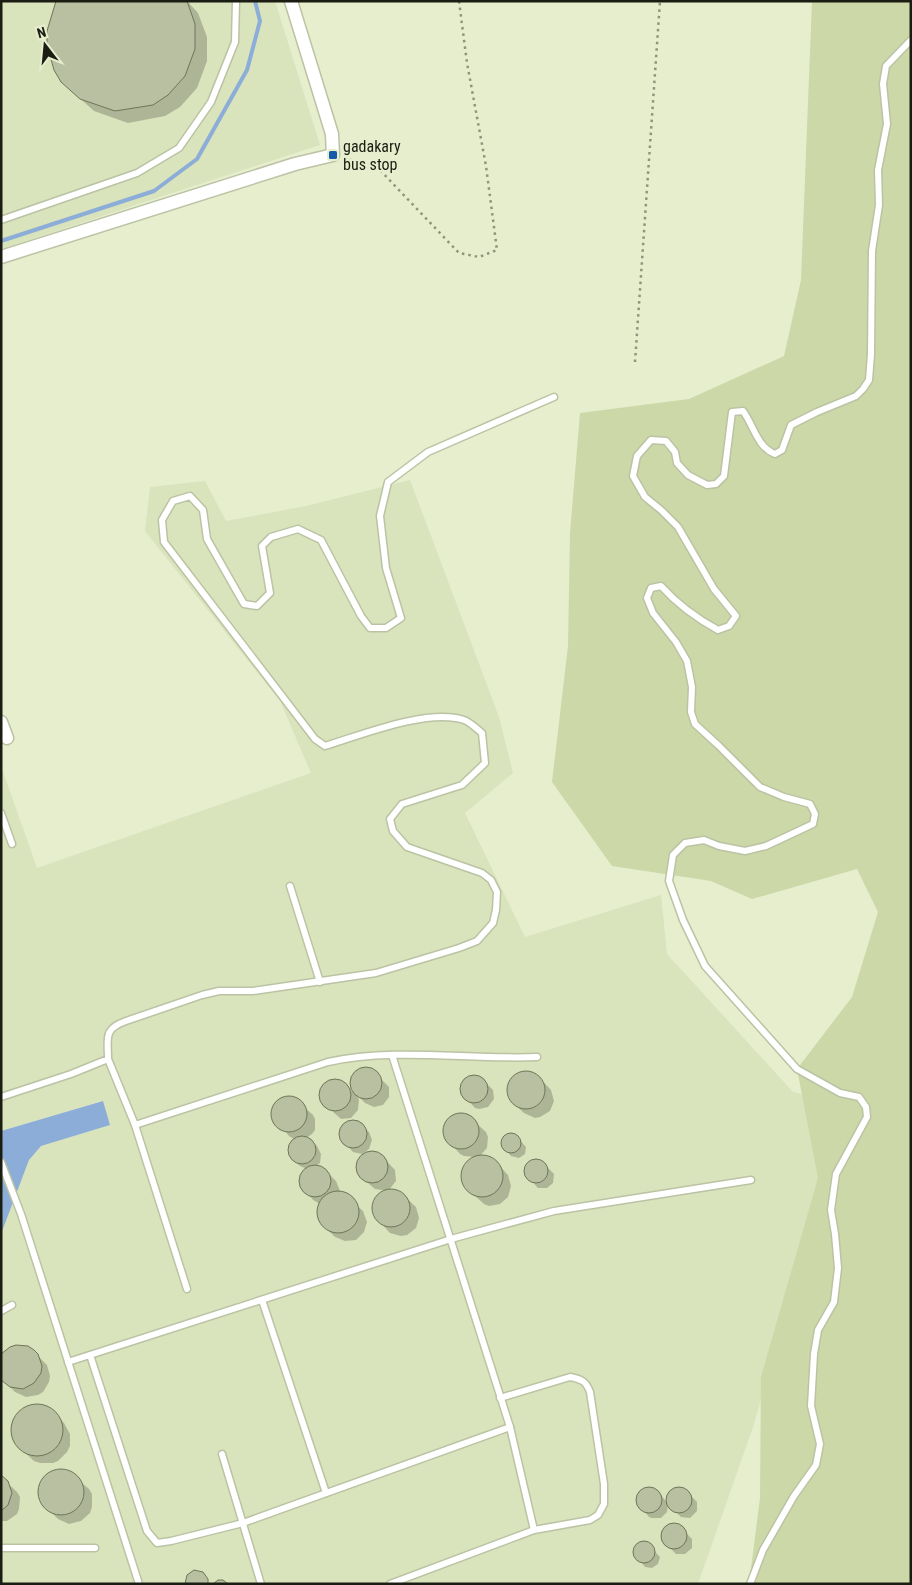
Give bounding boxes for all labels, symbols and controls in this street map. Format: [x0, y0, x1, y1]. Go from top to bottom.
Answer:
north arrow [20, 20, 70, 70]
text: N [35, 24, 48, 41]
place label: gadakary bus stop [343, 137, 401, 174]
marker: gadakary bus stop [327, 149, 339, 161]

